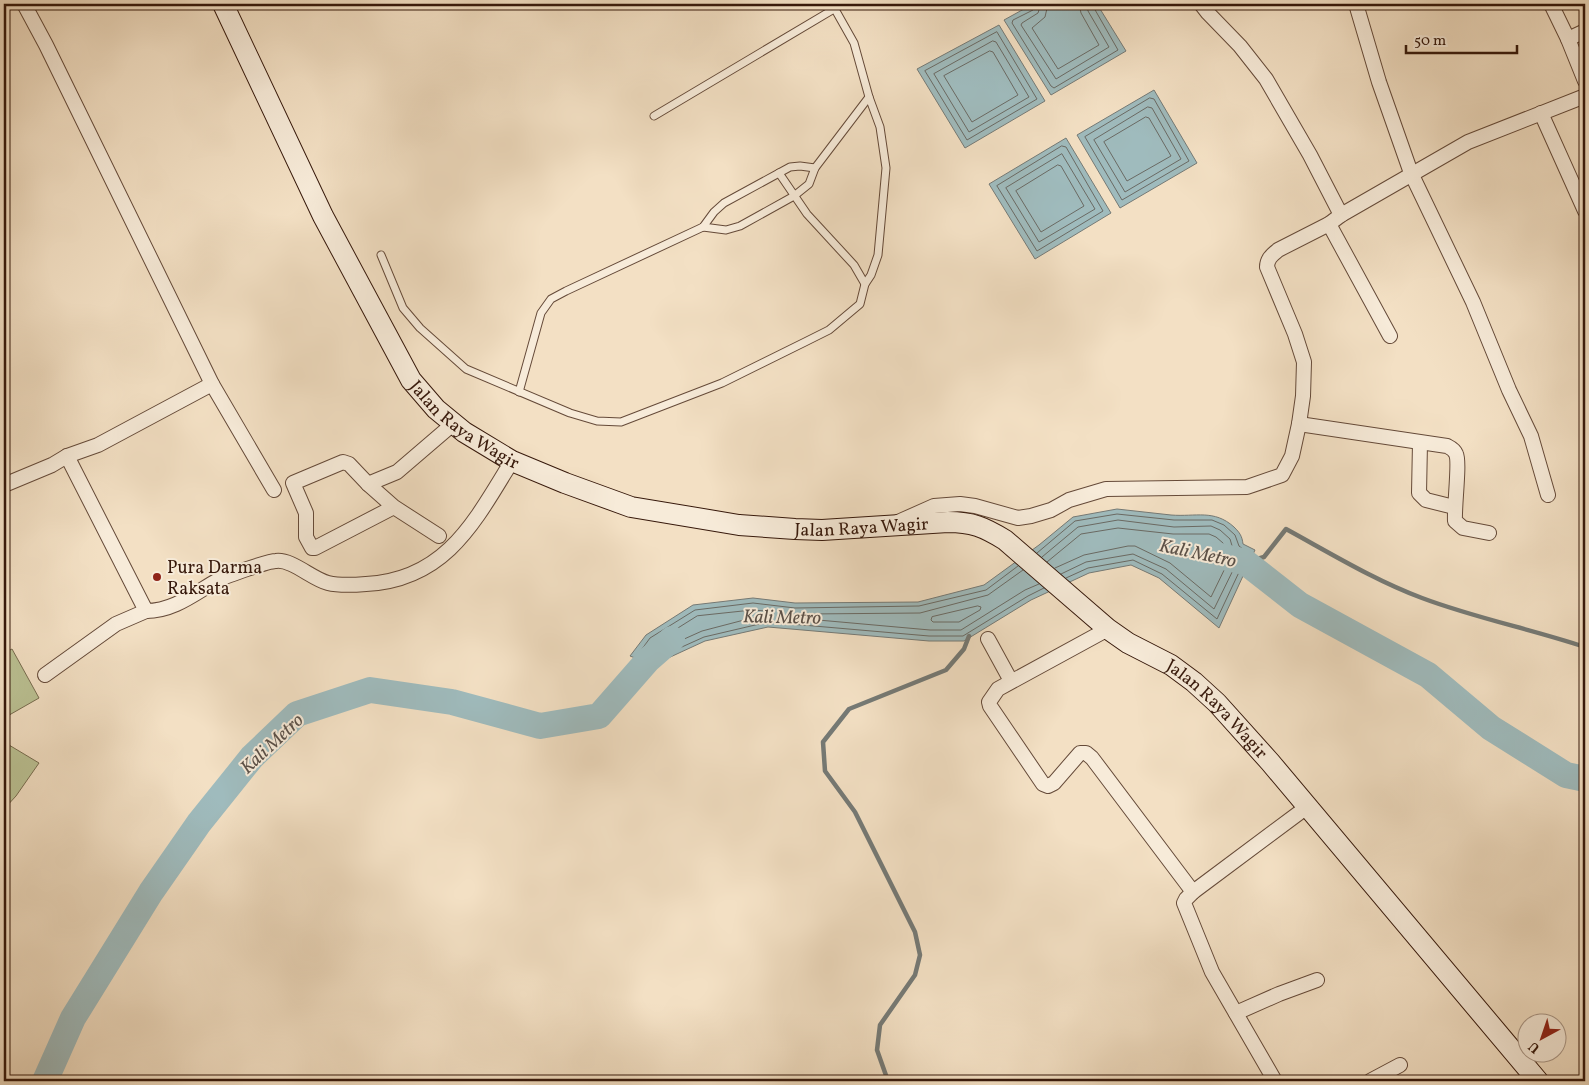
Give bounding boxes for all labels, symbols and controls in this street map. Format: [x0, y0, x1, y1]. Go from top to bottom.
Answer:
scale bar [1406, 22, 1518, 54]
text: 50 m [1414, 31, 1446, 52]
street label: Jalan Raya Wagir [403, 375, 523, 477]
street label: Jalan Raya Wagir [794, 512, 930, 544]
water label: Kali Metro [1157, 533, 1239, 575]
place label: Pura Darma Raksata [167, 556, 262, 602]
marker: Pura Darma Raksata [151, 571, 163, 583]
water label: Kali Metro [743, 604, 822, 632]
street label: Jalan Raya Wagir [1162, 654, 1273, 766]
water label: Kali Metro [235, 708, 310, 781]
north arrow [1516, 1012, 1566, 1062]
text: U [1525, 1036, 1544, 1057]

